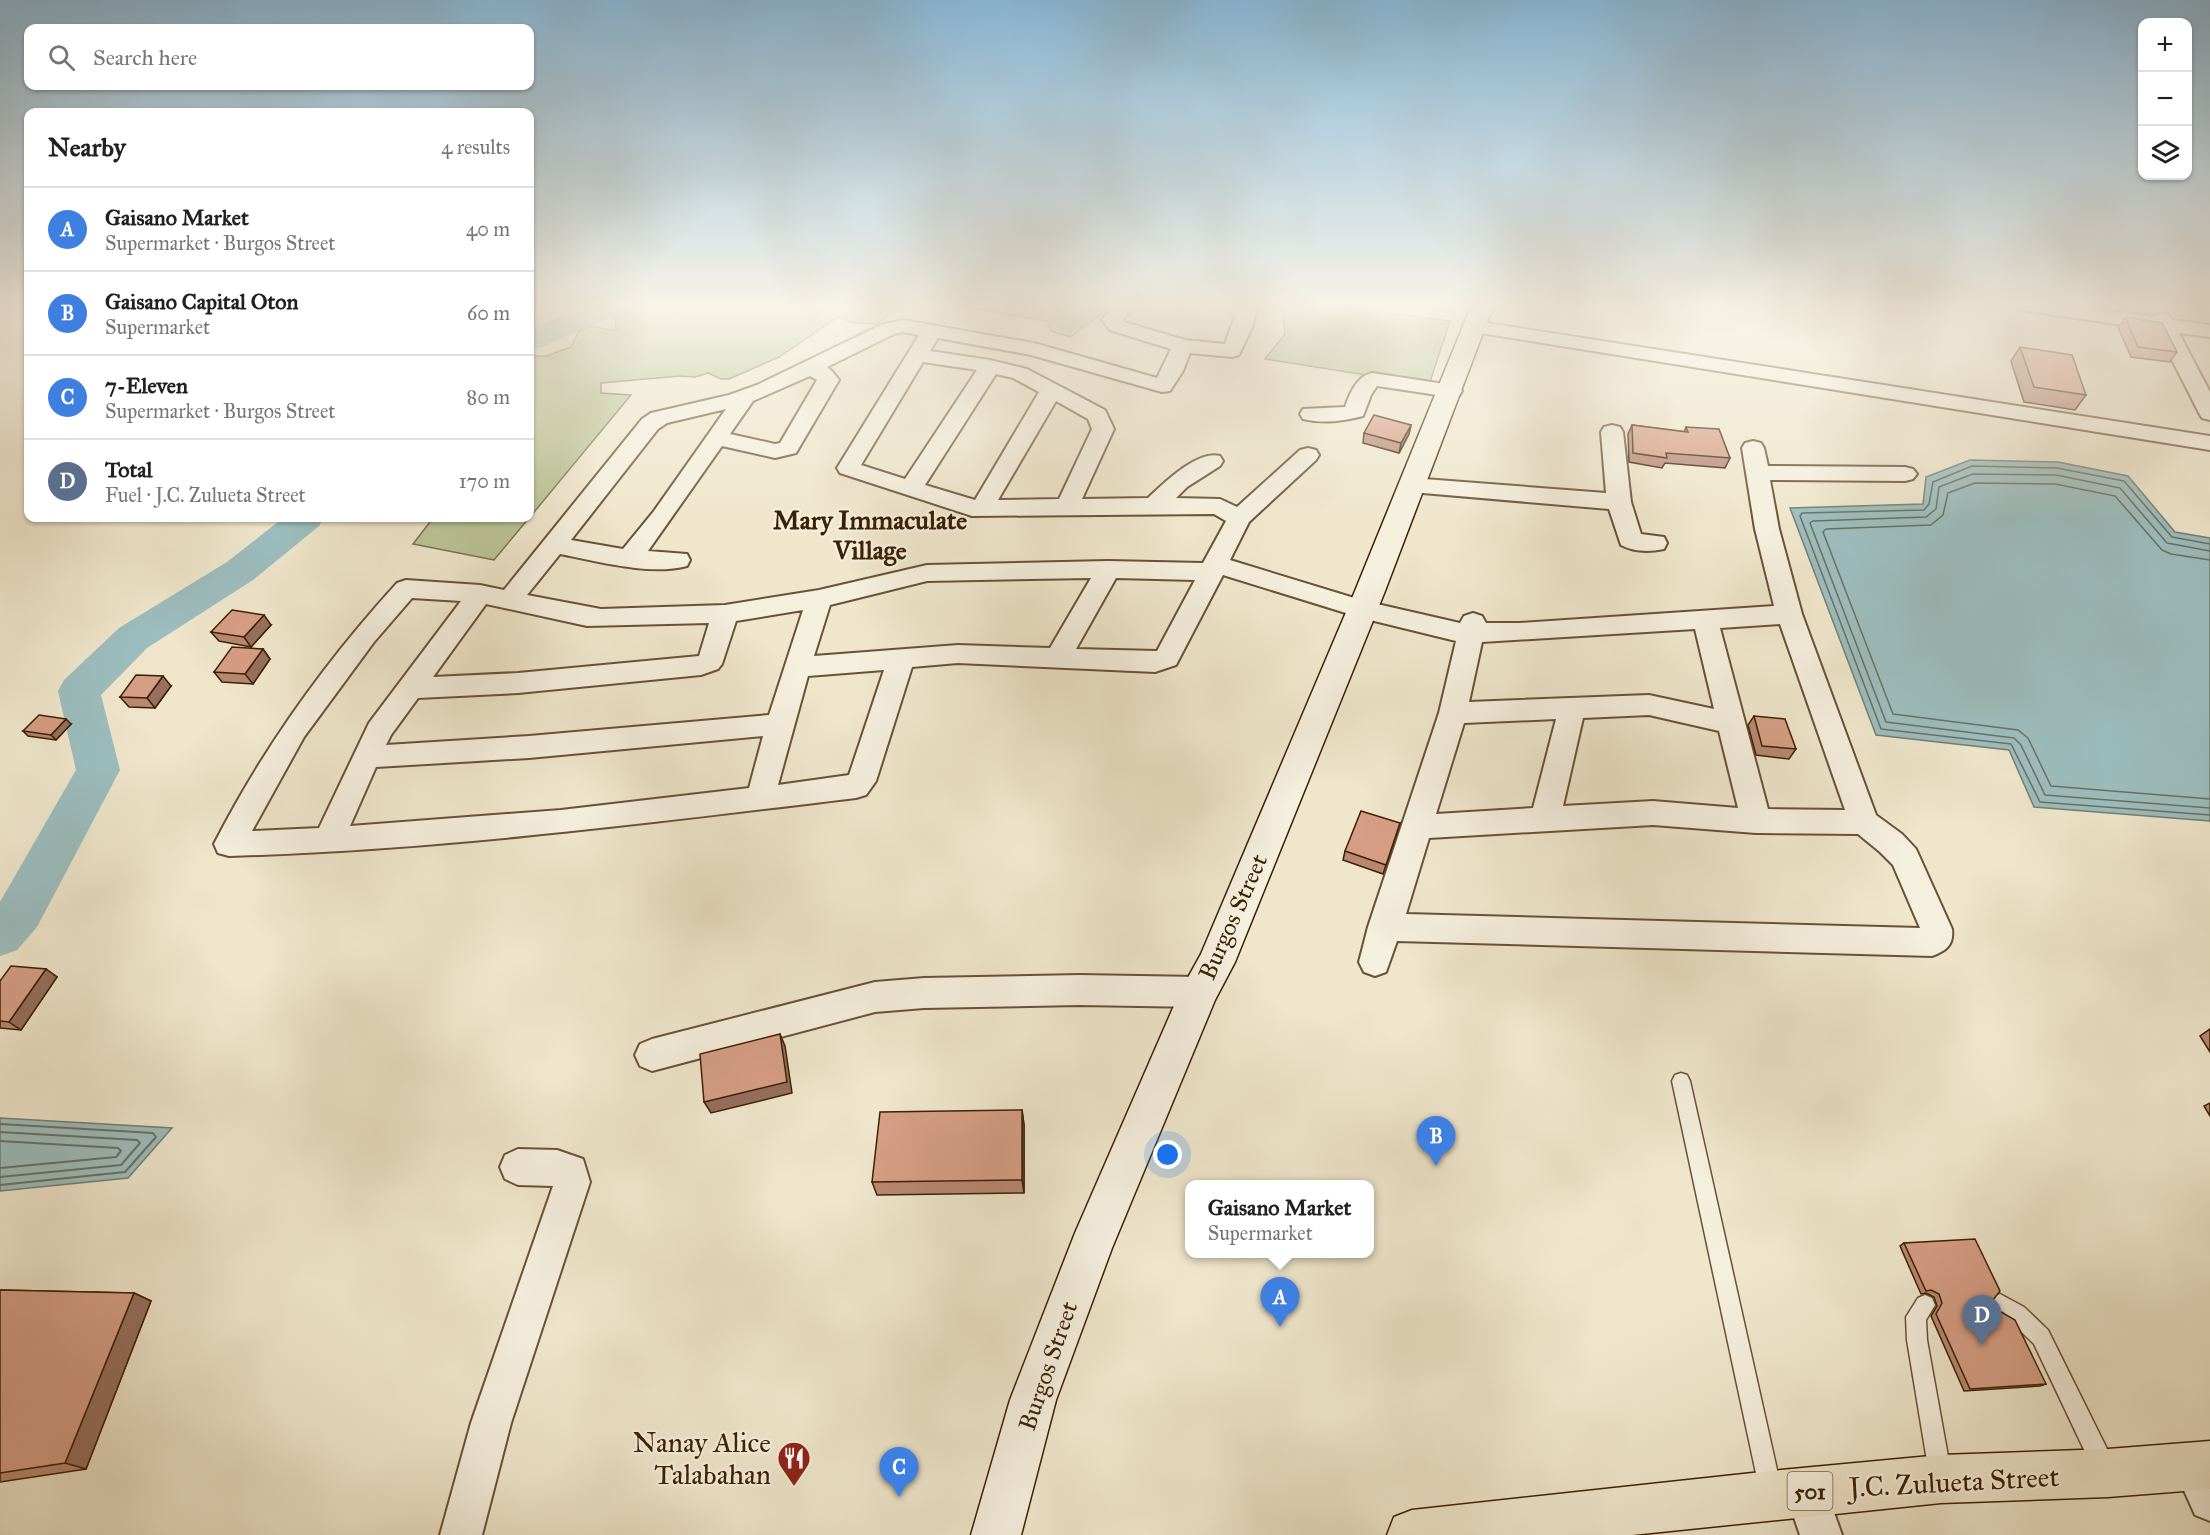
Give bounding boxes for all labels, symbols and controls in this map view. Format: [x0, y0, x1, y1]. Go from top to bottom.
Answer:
map controls [2138, 18, 2192, 180]
button: + [2138, 18, 2192, 72]
search box [24, 24, 534, 90]
icon: search [45, 41, 78, 74]
text: Search here [93, 44, 197, 71]
button: − [2138, 72, 2192, 126]
button: layers [2138, 126, 2192, 180]
text: Nearby [48, 131, 126, 163]
text: 4 results [441, 135, 510, 159]
text: Gaisano Market [105, 204, 249, 231]
text: A [61, 217, 74, 241]
text: 40 m [466, 217, 510, 241]
text: Supermarket · Burgos Street [105, 231, 335, 255]
text: Gaisano Capital Oton [105, 288, 298, 315]
text: B [61, 301, 74, 325]
text: 60 m [467, 301, 510, 325]
text: Supermarket [105, 315, 210, 339]
text: 7-Eleven [105, 372, 188, 399]
text: C [61, 385, 74, 409]
text: 80 m [467, 385, 510, 409]
text: Supermarket · Burgos Street [105, 399, 335, 423]
text: Total [105, 456, 153, 483]
text: D [60, 469, 75, 493]
text: 170 m [459, 469, 510, 493]
text: Fuel · J.C. Zulueta Street [105, 483, 306, 507]
district label: Mary Immaculate Village [773, 504, 967, 567]
street label: Burgos Street [1192, 849, 1274, 985]
pin: B [1416, 1116, 1456, 1166]
your location [1153, 1140, 1182, 1169]
popup [1185, 1180, 1374, 1258]
text: Gaisano Market [1208, 1194, 1351, 1221]
text: Supermarket [1208, 1221, 1313, 1245]
pin: A [1260, 1278, 1300, 1327]
pin: D [1962, 1296, 2002, 1345]
street label: Burgos Street [1012, 1297, 1084, 1435]
place label: Nanay Alice Talabahan [633, 1425, 771, 1492]
restaurant icon: Nanay Alice Talabahan [776, 1440, 812, 1487]
pin: C [880, 1448, 918, 1497]
street label: J.C. Zulueta Street [1845, 1459, 2060, 1505]
road number: 501 [1788, 1472, 1832, 1510]

